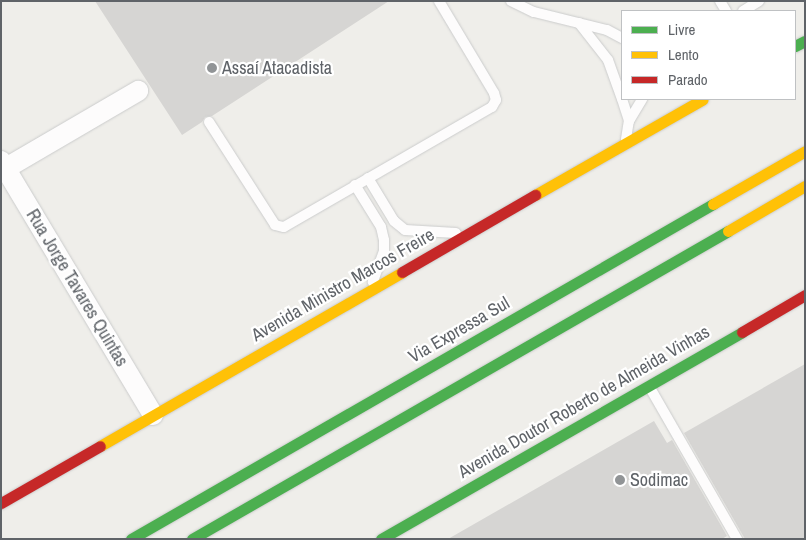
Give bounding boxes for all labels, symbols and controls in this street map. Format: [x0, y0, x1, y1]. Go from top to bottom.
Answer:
legend [621, 10, 796, 100]
text: Livre [668, 19, 695, 40]
text: Lento [668, 44, 699, 65]
place label: Assaí Atacadista [222, 57, 333, 79]
marker: Assaí Atacadista [206, 62, 218, 74]
text: Parado [668, 69, 708, 90]
street label: Rua Jorge Tavares Quintas [21, 205, 133, 371]
street label: Avenida Ministro Marcos Freire [248, 224, 438, 346]
street label: Via Expressa Sul [405, 292, 513, 368]
street label: Avenida Doutor Roberto de Almeida Vinhas [454, 321, 714, 483]
place label: Sodimac [630, 469, 688, 491]
marker: Sodimac [614, 474, 626, 486]

